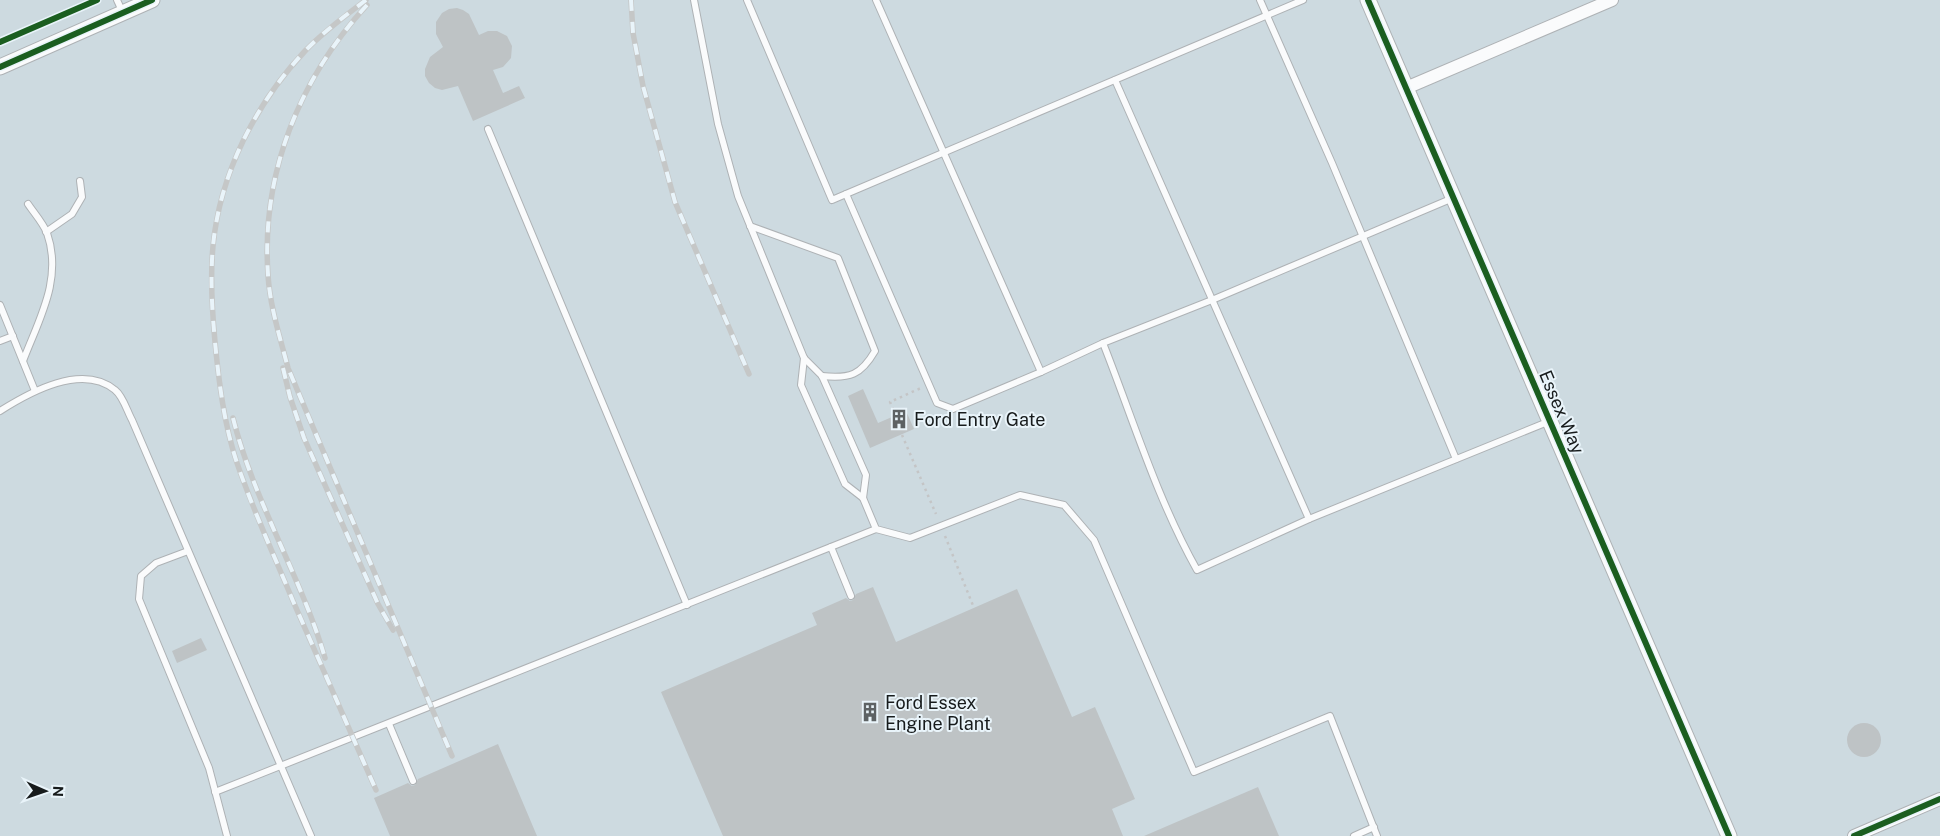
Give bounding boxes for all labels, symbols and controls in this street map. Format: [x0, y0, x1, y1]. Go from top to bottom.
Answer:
street label: Essex Way [1535, 367, 1589, 457]
building icon: Ford Entry Gate [888, 408, 910, 430]
place label: Ford Entry Gate [914, 409, 1045, 430]
place label: Ford Essex Engine Plant [885, 692, 991, 734]
building icon: Ford Essex Engine Plant [859, 701, 881, 723]
north arrow [20, 766, 70, 816]
text: N [50, 786, 66, 797]

